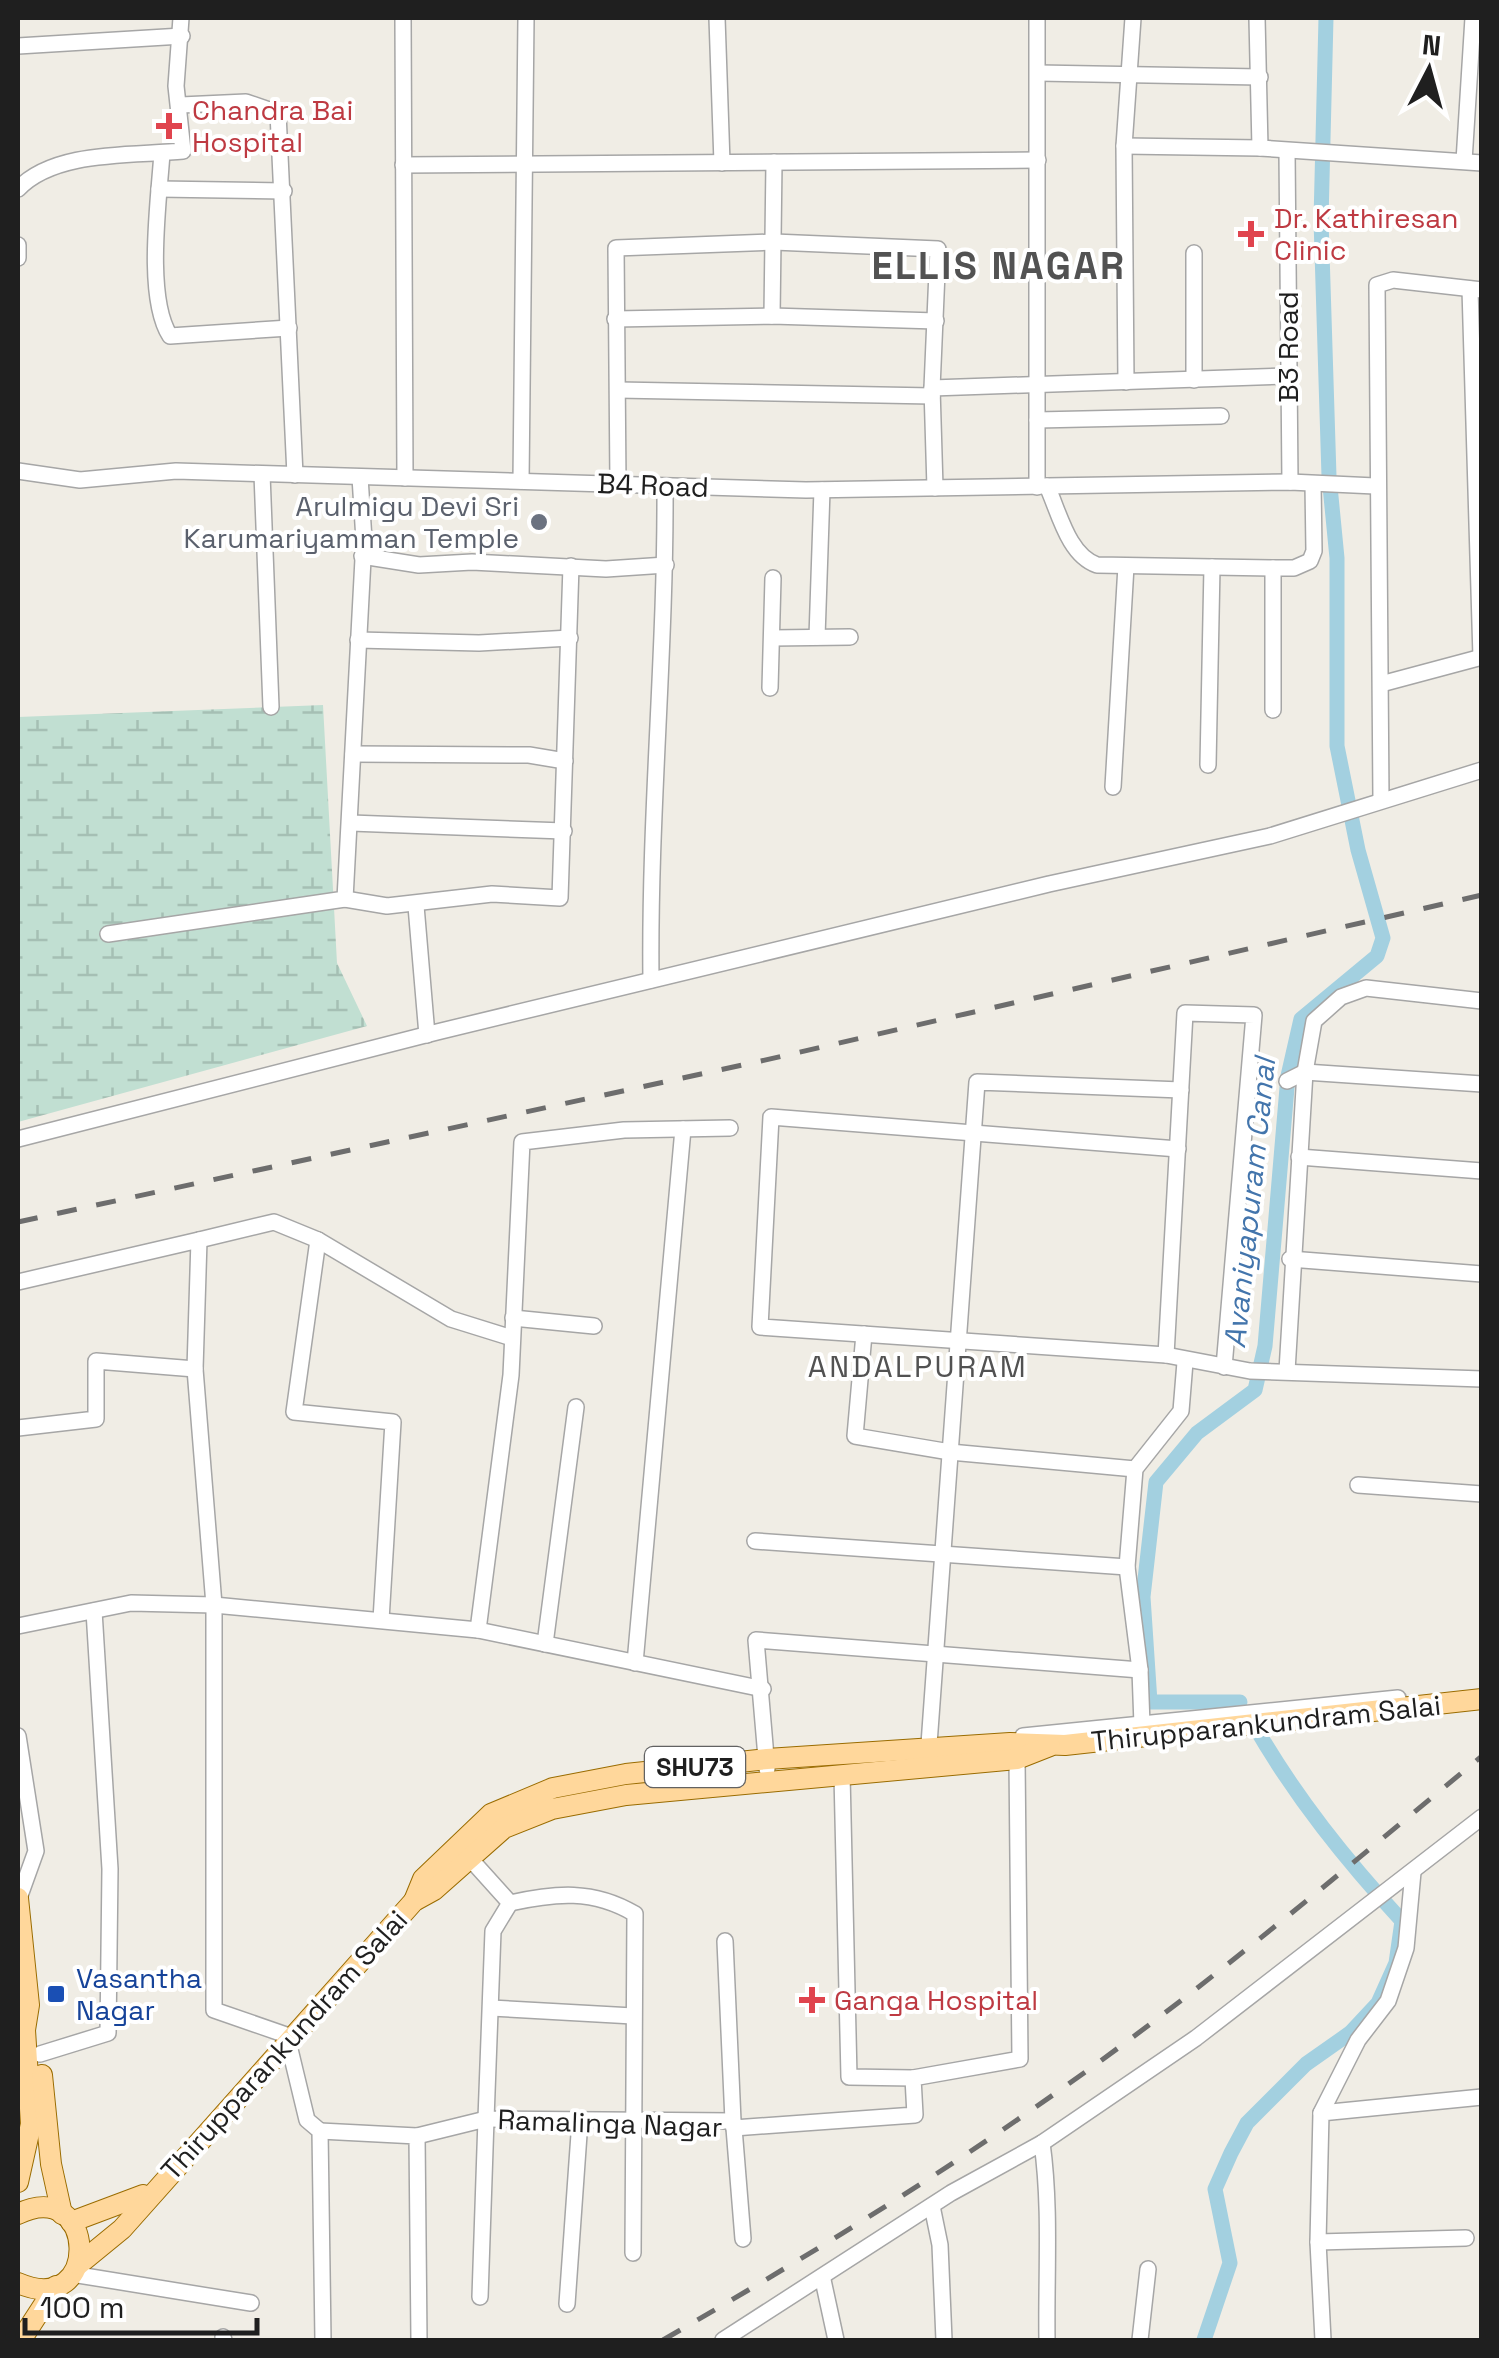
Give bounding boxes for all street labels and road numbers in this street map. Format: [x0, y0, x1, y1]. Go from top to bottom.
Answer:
street label: B3 Road [1270, 291, 1306, 403]
street label: B4 Road [596, 465, 710, 505]
street label: Thirupparankundram Salai [1089, 1687, 1443, 1759]
road number: SHU73 [645, 1747, 745, 1787]
street label: Thirupparankundram Salai [153, 1902, 415, 2188]
street label: Ramalinga Nagar [497, 2101, 723, 2145]

